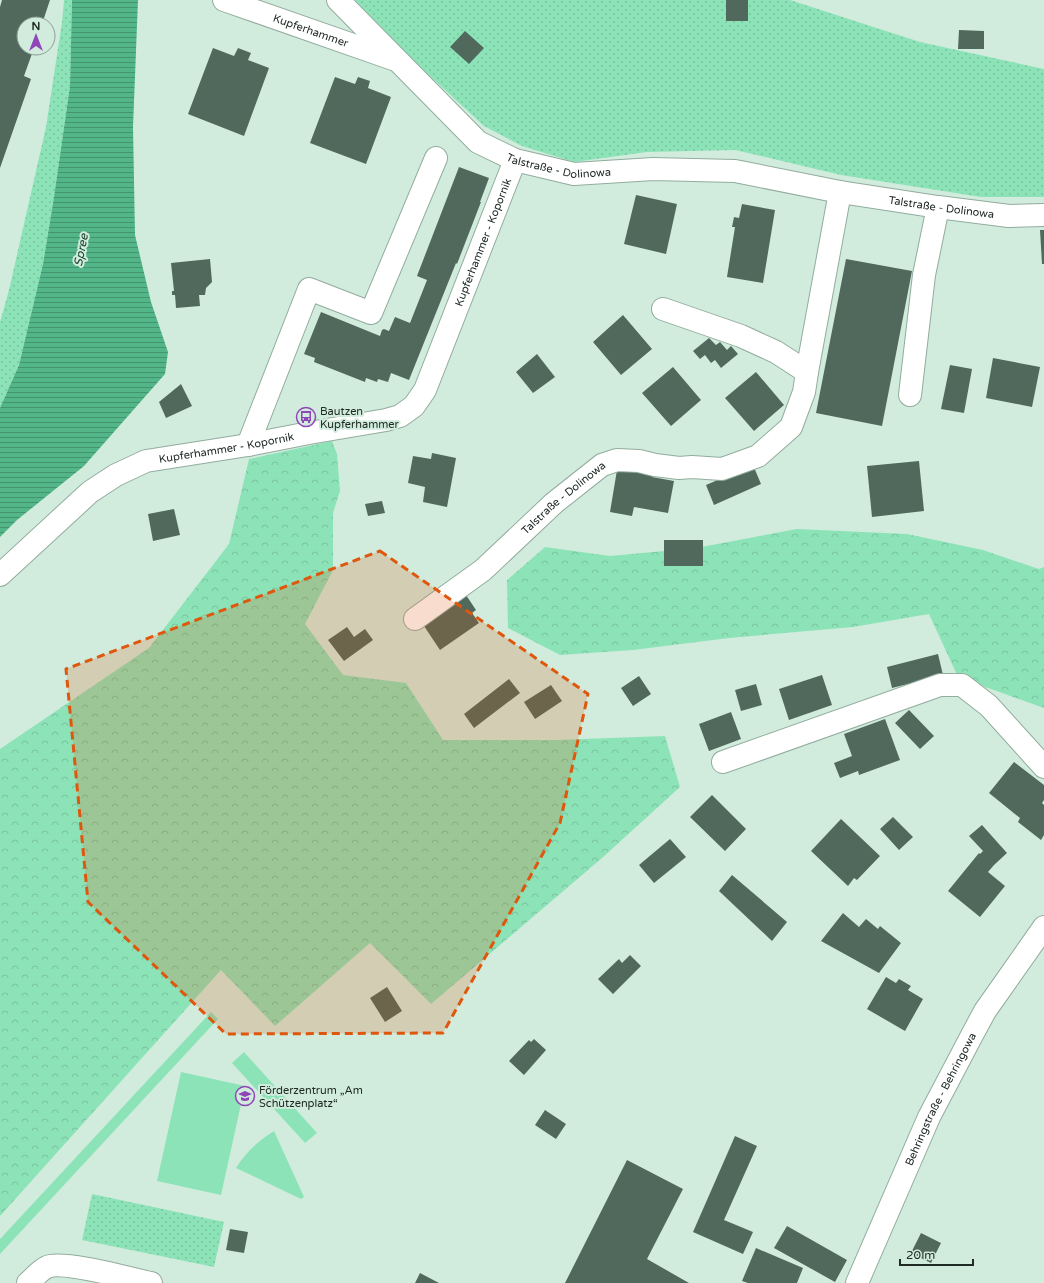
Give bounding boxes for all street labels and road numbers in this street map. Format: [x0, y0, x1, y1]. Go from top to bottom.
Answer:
street label: Kupferhammer [271, 11, 351, 50]
street label: Talstraße - Dolinowa [504, 150, 611, 181]
street label: Kupferhammer - Kopornik [452, 176, 514, 308]
street label: Talstraße - Dolinowa [888, 193, 995, 221]
street label: Kupferhammer - Kopornik [158, 430, 295, 465]
street label: Talstraße - Dolinowa [519, 458, 608, 537]
street label: Behringstraße - Behringowa [902, 1030, 979, 1168]

